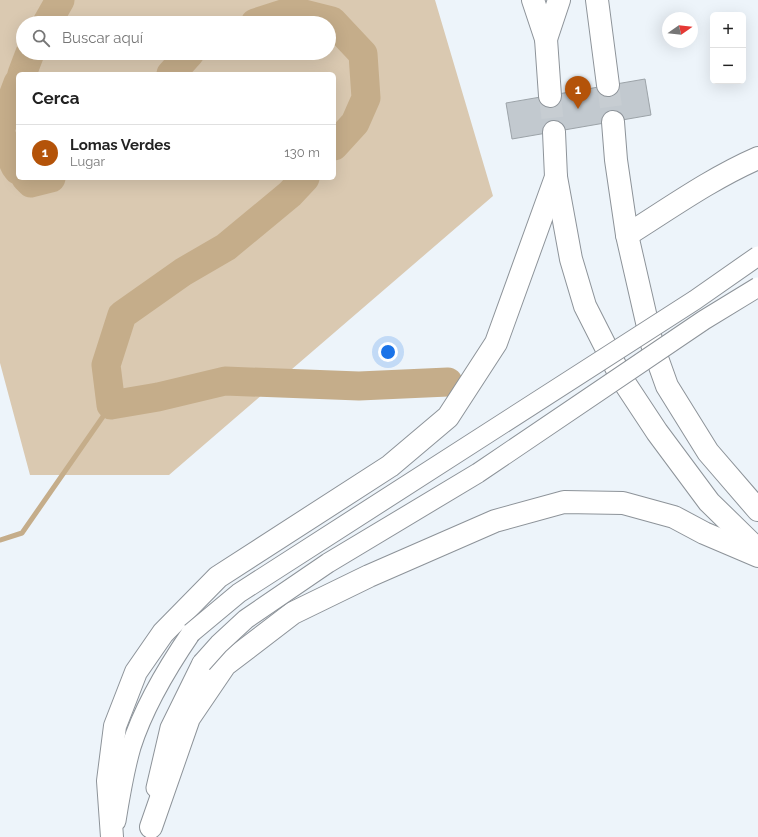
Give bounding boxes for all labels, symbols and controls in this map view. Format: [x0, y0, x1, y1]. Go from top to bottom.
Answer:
north arrow [662, 12, 698, 48]
map controls [710, 12, 746, 84]
button: + [710, 12, 746, 48]
search box [16, 16, 336, 60]
icon: search [30, 27, 52, 49]
text: Buscar aquí [62, 29, 143, 47]
button: − [710, 48, 746, 84]
pin: 1 [565, 76, 591, 109]
text: Cerca [32, 88, 80, 108]
text: Lomas Verdes [70, 136, 171, 154]
text: 1 [42, 145, 48, 160]
text: 130 m [284, 145, 320, 160]
text: Lugar [70, 154, 105, 169]
your location [378, 342, 398, 362]

